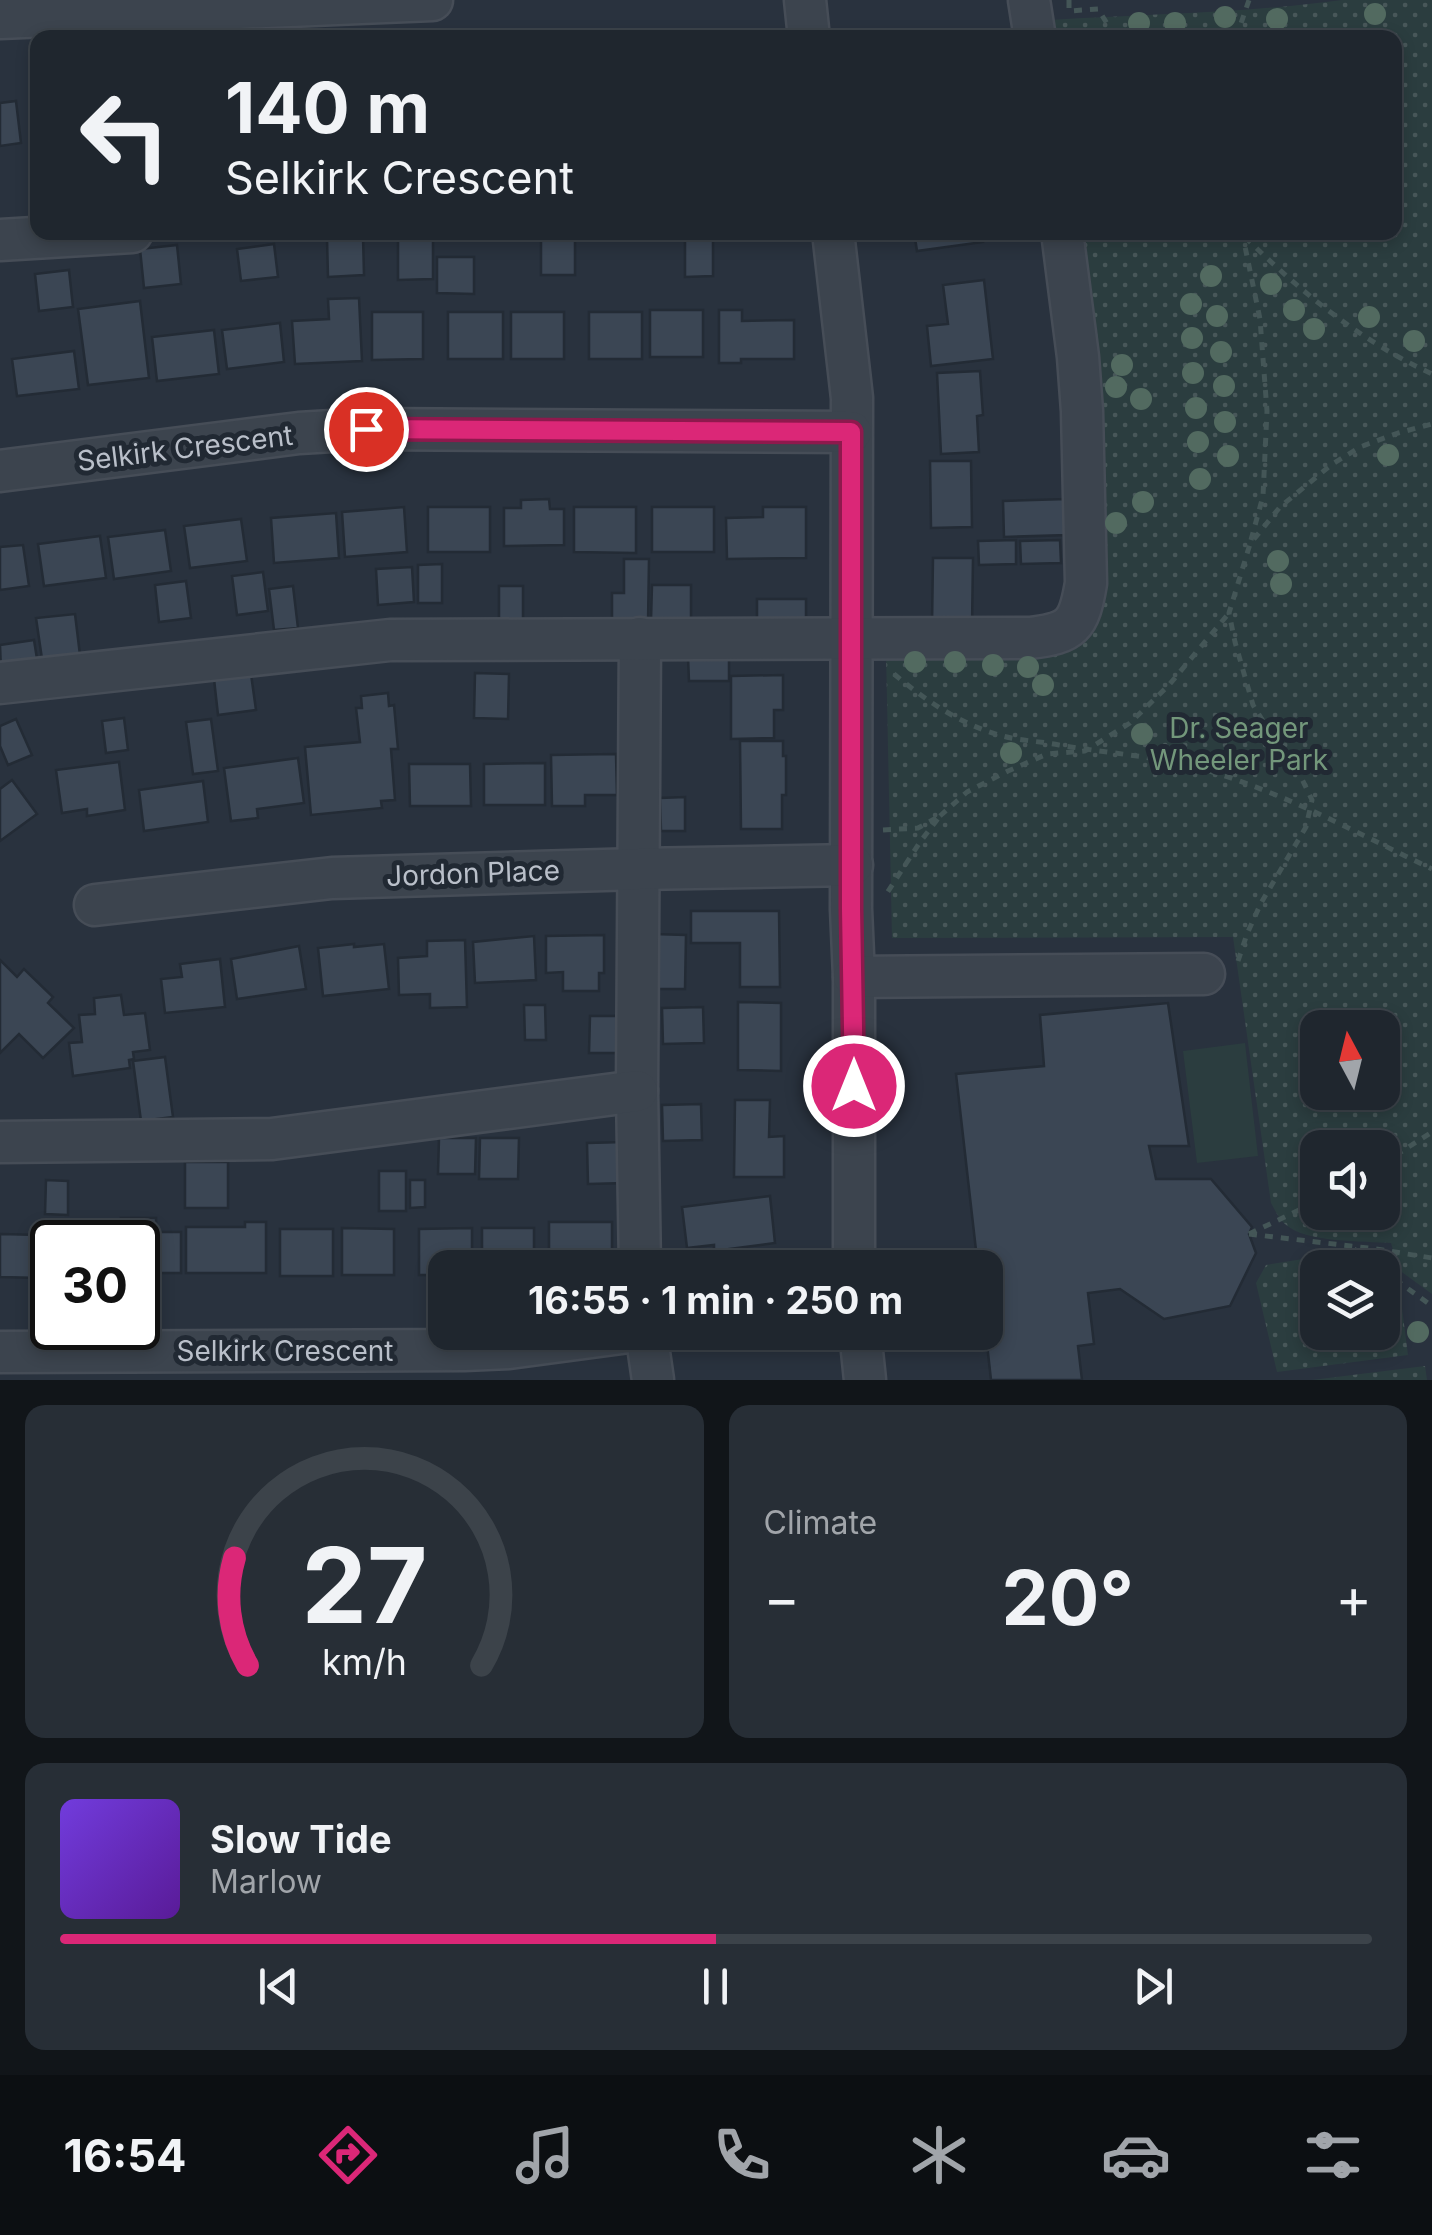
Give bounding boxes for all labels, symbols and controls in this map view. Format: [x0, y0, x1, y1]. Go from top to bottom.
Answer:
text: 140 m [225, 65, 430, 150]
icon: left [60, 70, 190, 200]
text: Selkirk Crescent [225, 150, 574, 205]
pin [324, 387, 409, 472]
icon: arrive [339, 402, 394, 457]
street label: Selkirk Crescent [75, 418, 295, 478]
park label: Dr. Seager Wheeler Park [1150, 711, 1328, 777]
street label: Jordon Place [386, 853, 560, 893]
north arrow [1300, 1010, 1400, 1110]
map controls [1300, 1010, 1400, 1350]
position arrow [802, 1034, 906, 1138]
button: sound [1300, 1130, 1400, 1230]
speed limit sign: 30 [30, 1220, 160, 1350]
button: layers [1300, 1250, 1400, 1350]
text: 16:55 · 1 min · 250 m [528, 1277, 903, 1323]
street label: Selkirk Crescent [176, 1334, 394, 1368]
text: Climate [764, 1503, 877, 1542]
text: 27 [301, 1522, 427, 1648]
text: 20° [1002, 1552, 1134, 1643]
text: − [764, 1565, 800, 1631]
text: + [1336, 1565, 1372, 1631]
text: km/h [322, 1640, 407, 1684]
text: Slow Tide [210, 1816, 392, 1862]
text: Marlow [210, 1862, 322, 1901]
icon: previous [251, 1959, 306, 2014]
icon: pause [688, 1959, 743, 2014]
icon: next [1126, 1959, 1181, 2014]
icon: directions [313, 2120, 383, 2190]
icon: music [510, 2120, 580, 2190]
icon: phone [707, 2120, 777, 2190]
icon: climate [904, 2120, 974, 2190]
icon: car [1101, 2120, 1171, 2190]
icon: filters [1298, 2120, 1368, 2190]
text: 16:54 [64, 2128, 186, 2183]

